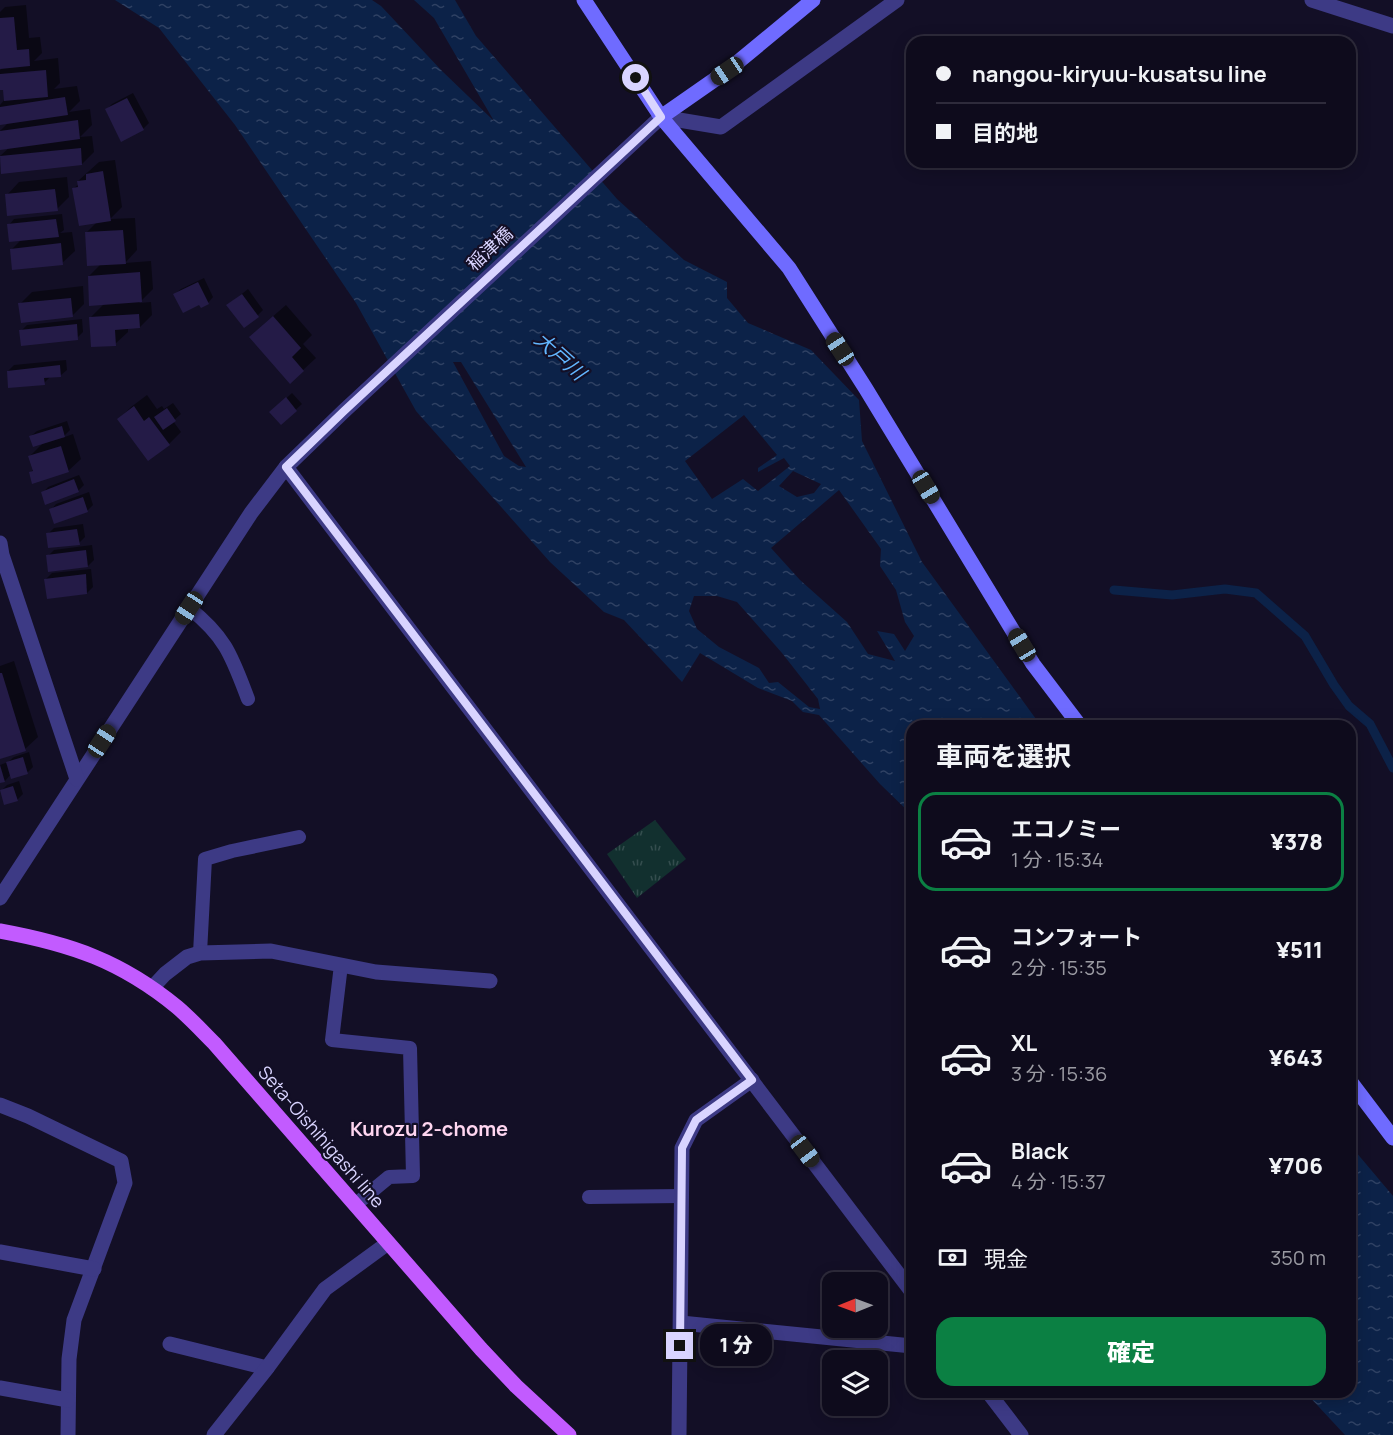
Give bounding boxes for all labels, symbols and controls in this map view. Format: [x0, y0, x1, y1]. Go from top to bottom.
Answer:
car [707, 53, 747, 89]
text: nangou-kiryuu-kusatsu line [972, 59, 1267, 89]
route start [622, 64, 649, 91]
text: 目的地 [972, 118, 1038, 148]
street label: 稲津橋 [461, 221, 517, 275]
water label: 大戸川 [529, 326, 593, 387]
car [823, 329, 857, 369]
car [909, 467, 943, 507]
car [172, 588, 206, 628]
car [1005, 625, 1039, 665]
car [85, 721, 119, 761]
text: 車両を選択 [936, 737, 1071, 774]
text: エコノミー [1011, 814, 1121, 844]
icon: car [939, 815, 993, 869]
text: ¥378 [1270, 827, 1323, 857]
text: 1 分 · 15:34 [1011, 846, 1104, 873]
text: コンフォート [1011, 922, 1142, 952]
icon: car [939, 923, 993, 977]
text: ¥511 [1276, 935, 1323, 965]
text: 2 分 · 15:35 [1011, 954, 1107, 981]
text: XL [1011, 1028, 1037, 1058]
icon: car [939, 1031, 993, 1085]
text: ¥643 [1269, 1043, 1323, 1073]
street label: Seta-Oishihigashi line [253, 1060, 390, 1213]
text: 3 分 · 15:36 [1011, 1060, 1107, 1087]
district label: Kurozu 2-chome [350, 1115, 508, 1142]
car [787, 1131, 823, 1171]
text: Black [1011, 1136, 1068, 1166]
icon: car [939, 1139, 993, 1193]
text: ¥706 [1269, 1151, 1323, 1181]
text: 4 分 · 15:37 [1011, 1168, 1106, 1195]
icon: cash [936, 1241, 969, 1274]
text: 現金 [984, 1244, 1028, 1274]
text: 350 m [1270, 1244, 1326, 1271]
north arrow [822, 1272, 888, 1338]
map controls [822, 1272, 888, 1416]
button: 確定 [936, 1317, 1326, 1386]
callout: 1 分 [701, 1325, 773, 1367]
text: 1 分 [719, 1331, 753, 1358]
route end [666, 1332, 693, 1359]
button: layers [822, 1350, 888, 1416]

